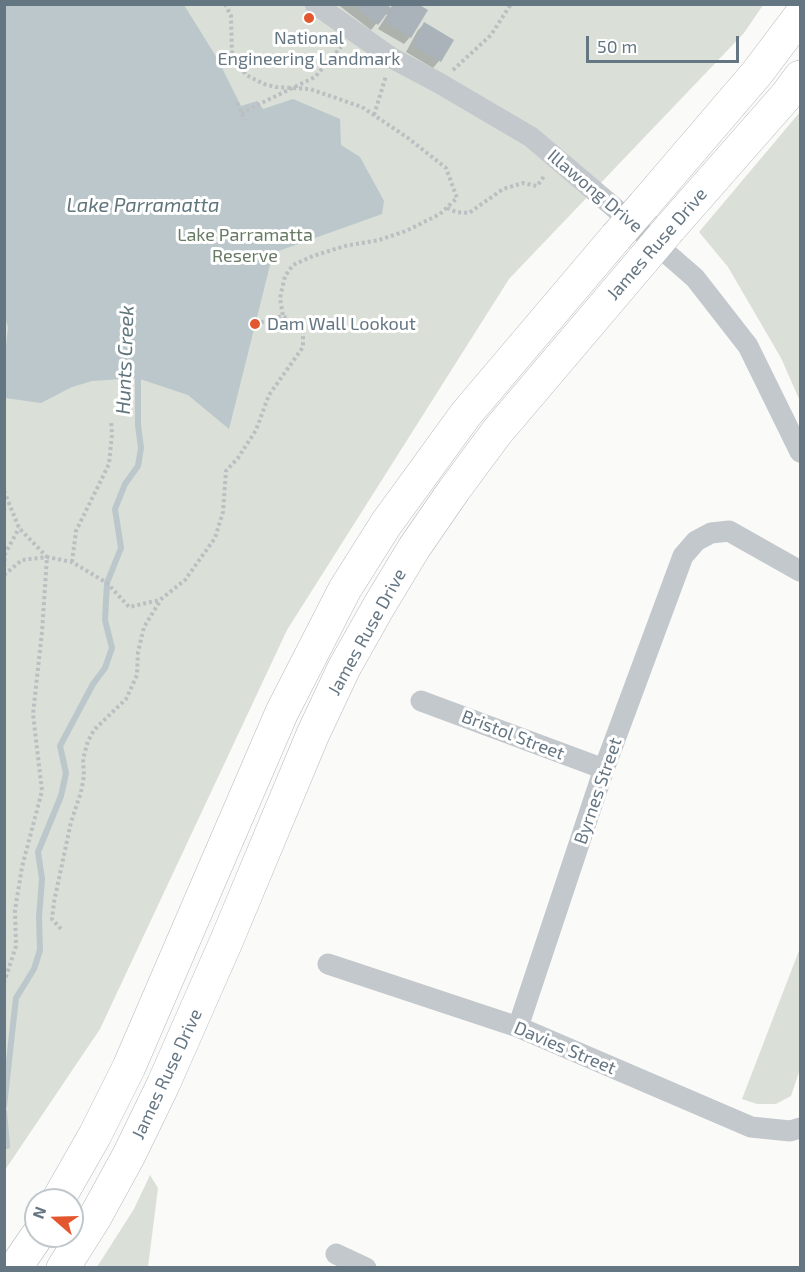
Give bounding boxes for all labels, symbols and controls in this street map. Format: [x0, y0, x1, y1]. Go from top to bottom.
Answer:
marker: National Engineering Landmark [302, 11, 316, 25]
scale bar [589, 24, 742, 62]
place label: National Engineering Landmark [218, 27, 400, 70]
text: 50 m [597, 35, 637, 57]
street label: Illawong Drive [543, 145, 647, 237]
street label: James Ruse Drive [602, 184, 712, 304]
water label: Lake Parramatta [67, 193, 219, 217]
park label: Lake Parramatta Reserve [177, 224, 313, 266]
water label: Hunts Creek [111, 305, 139, 415]
place label: Dam Wall Lookout [267, 313, 416, 335]
marker: Dam Wall Lookout [248, 317, 262, 331]
street label: James Ruse Drive [323, 565, 411, 699]
street label: Bristol Street [459, 705, 567, 765]
street label: Byrnes Street [570, 735, 626, 847]
street label: James Ruse Drive [127, 1005, 207, 1143]
street label: Davies Street [511, 1017, 619, 1079]
north arrow [24, 1188, 84, 1248]
text: N [28, 1204, 49, 1221]

